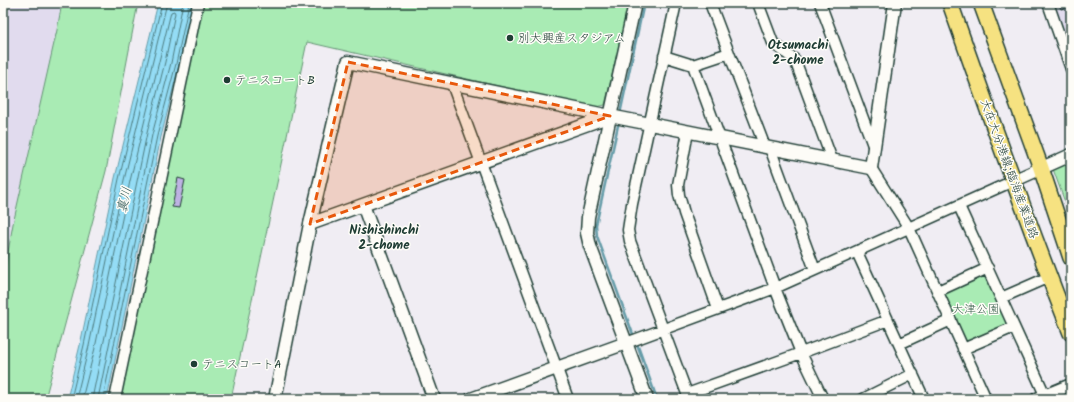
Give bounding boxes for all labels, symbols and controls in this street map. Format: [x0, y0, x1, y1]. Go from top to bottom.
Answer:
place label: 別大興産スタジアム [518, 29, 626, 48]
marker: 別大興産スタジアム [505, 33, 515, 43]
district label: Otsumachi 2-chome [768, 35, 829, 71]
place label: テニスコートB [235, 71, 315, 90]
marker: テニスコートB [222, 75, 232, 85]
street label: 大在大分港線;臨海産業道路 [975, 96, 1043, 242]
water label: 裏川 [112, 185, 138, 215]
district label: Nishishinchi 2-chome [349, 220, 419, 256]
park label: 大津公園 [952, 300, 1000, 319]
place label: テニスコートA [202, 355, 282, 374]
marker: テニスコートA [189, 359, 199, 369]

